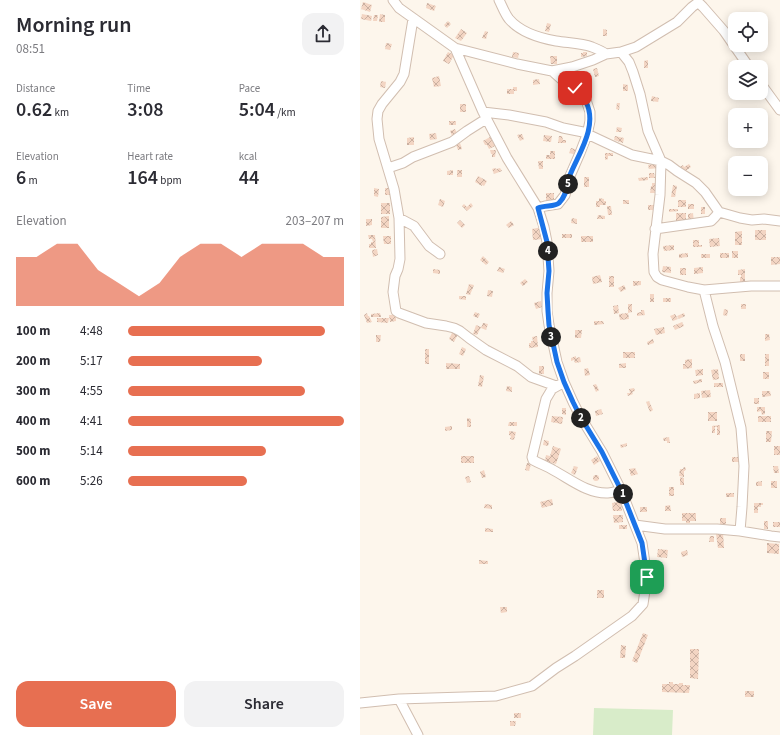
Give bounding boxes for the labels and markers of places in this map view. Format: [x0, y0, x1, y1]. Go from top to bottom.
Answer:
pin [558, 71, 592, 105]
pin: 5 [558, 174, 578, 194]
pin: 4 [538, 241, 558, 261]
pin: 3 [541, 327, 561, 347]
pin: 2 [571, 408, 591, 428]
pin: 1 [613, 484, 633, 504]
pin [630, 560, 664, 594]

